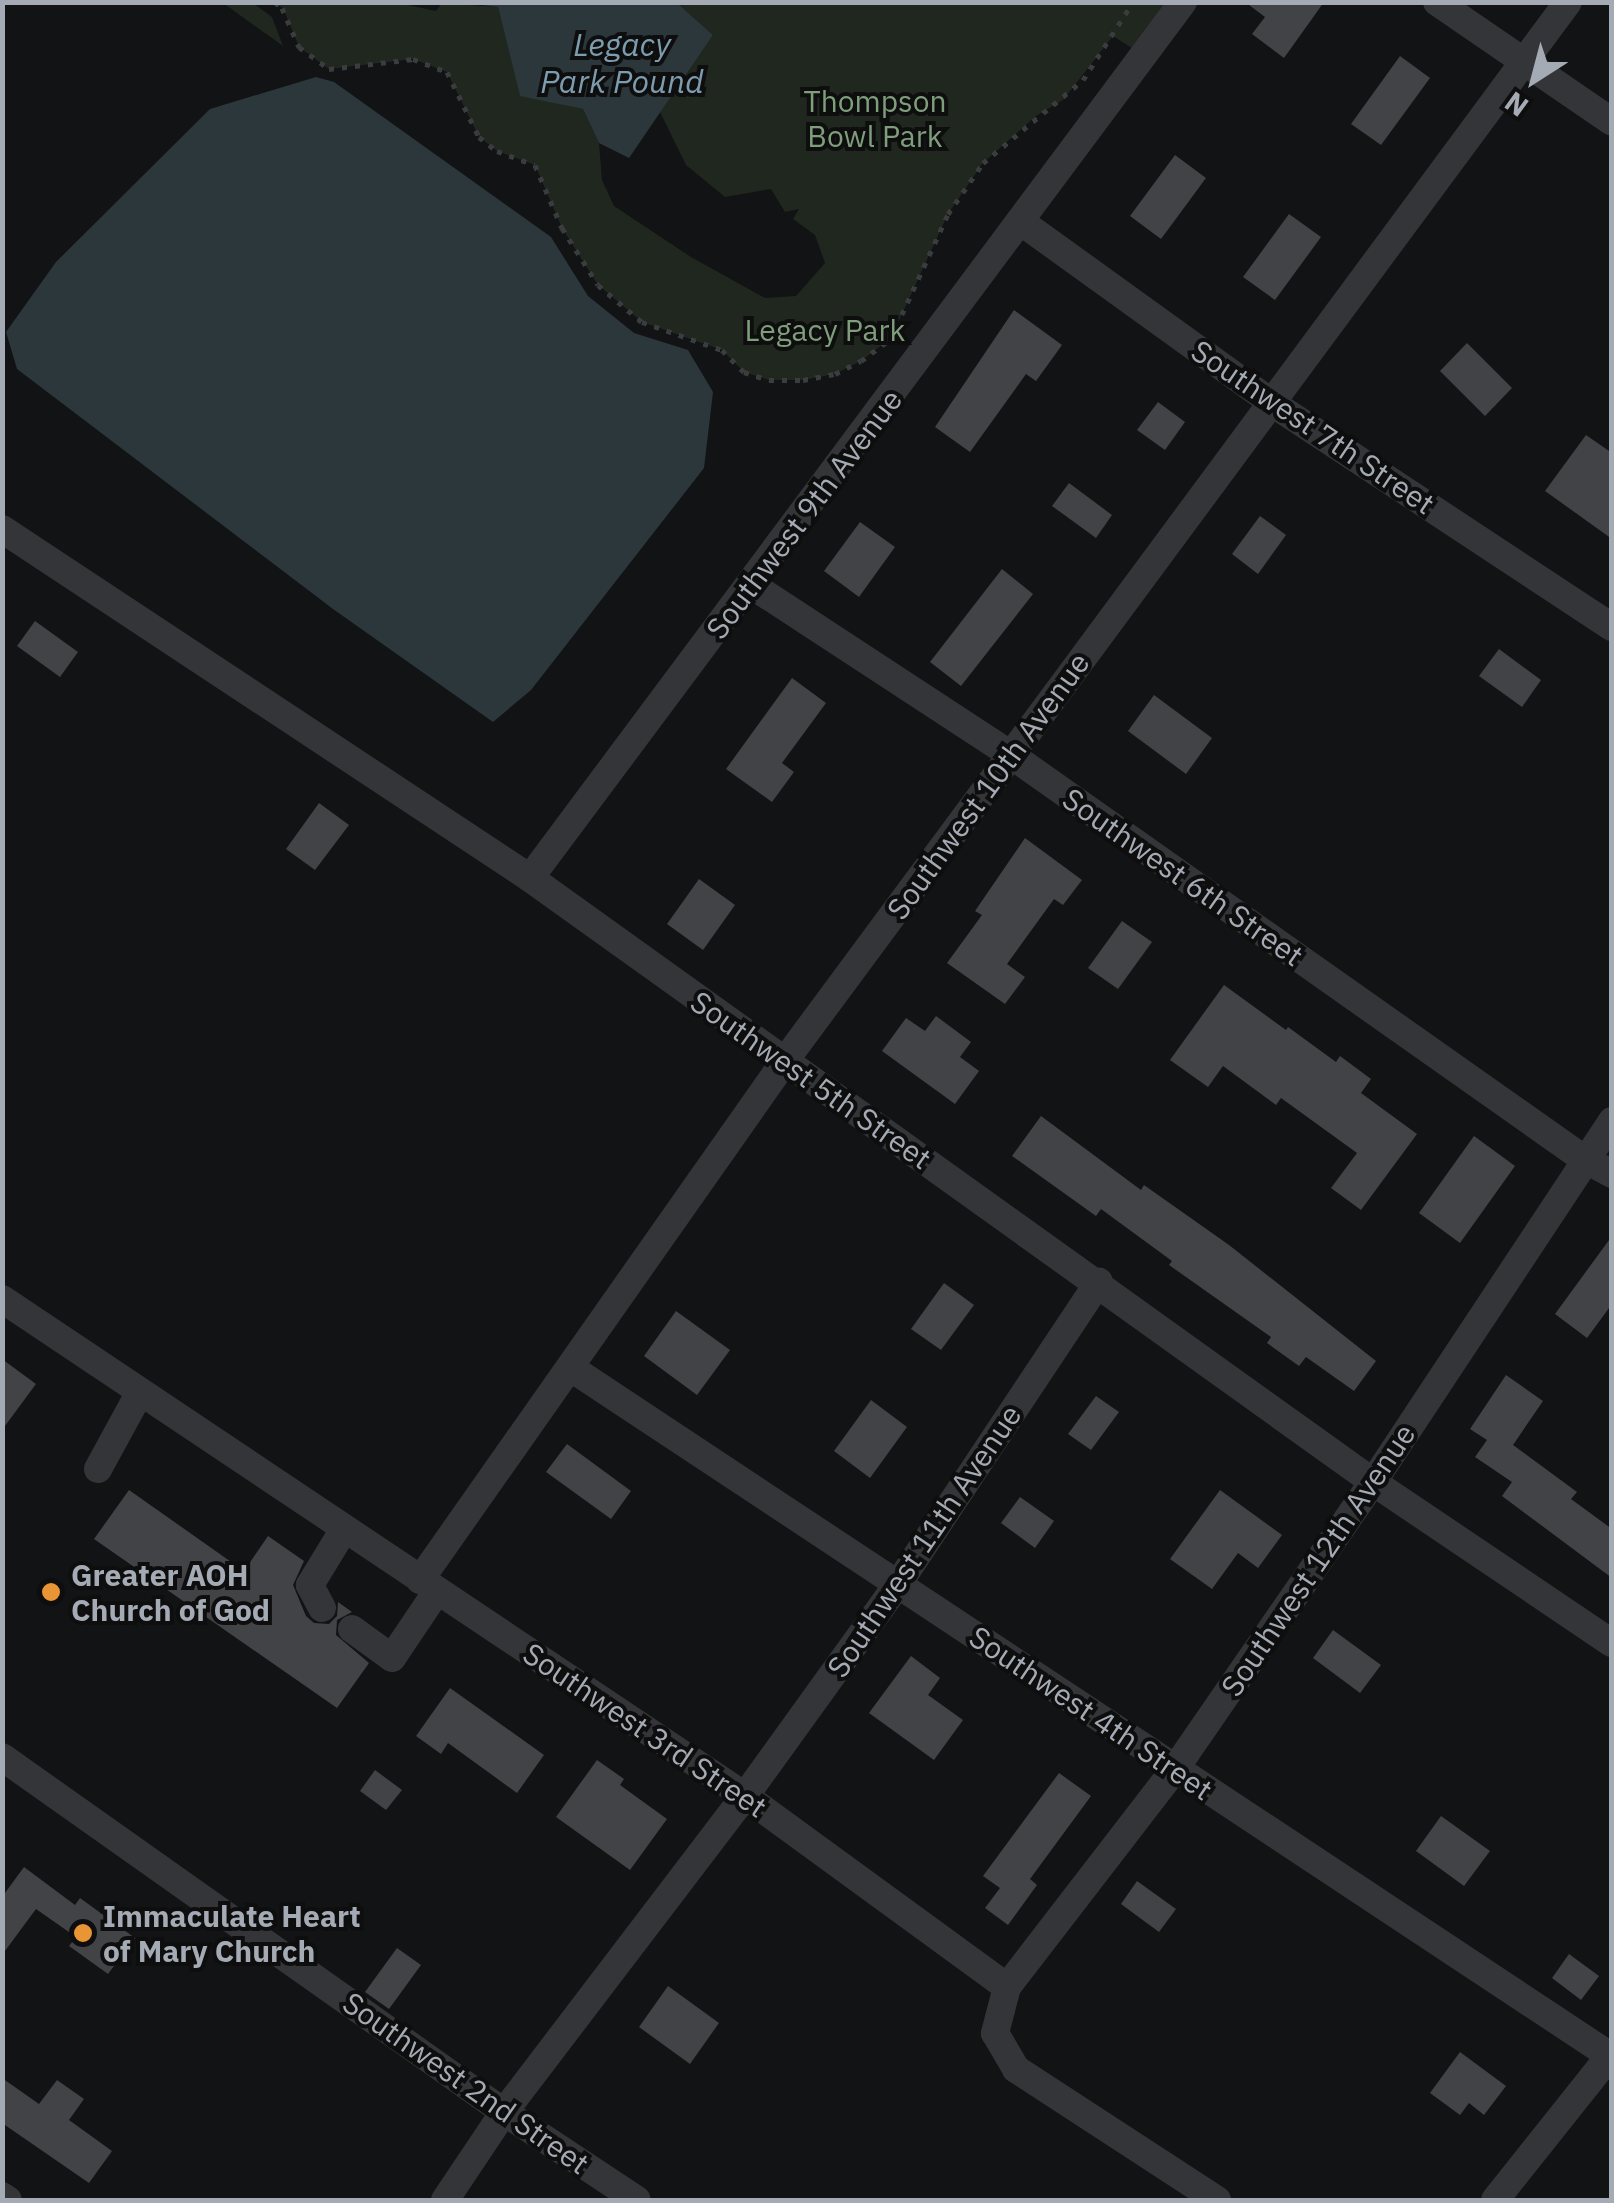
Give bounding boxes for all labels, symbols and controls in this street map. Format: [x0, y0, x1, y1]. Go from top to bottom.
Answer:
water label: Legacy Park Pound [540, 26, 704, 101]
north arrow [1484, 30, 1584, 130]
park label: Thompson Bowl Park [803, 83, 947, 154]
text: N [1497, 84, 1535, 126]
park label: Legacy Park [745, 312, 905, 348]
street label: Southwest 7th Street [1185, 332, 1441, 522]
street label: Southwest 9th Avenue [698, 382, 910, 646]
street label: Southwest 10th Avenue [879, 646, 1097, 926]
street label: Southwest 6th Street [1056, 781, 1310, 973]
street label: Southwest 5th Street [684, 984, 938, 1176]
street label: Southwest 11th Avenue [819, 1398, 1029, 1684]
street label: Southwest 12th Avenue [1213, 1417, 1423, 1703]
place label: Greater AOH Church of God [71, 1557, 270, 1628]
marker: Greater AOH Church of God [40, 1581, 62, 1603]
street label: Southwest 4th Street [963, 1618, 1219, 1808]
street label: Southwest 3rd Street [517, 1635, 773, 1825]
place label: Immaculate Heart of Mary Church [103, 1898, 361, 1968]
marker: Immaculate Heart of Mary Church [72, 1922, 94, 1944]
street label: Southwest 2nd Street [336, 1985, 596, 2181]

